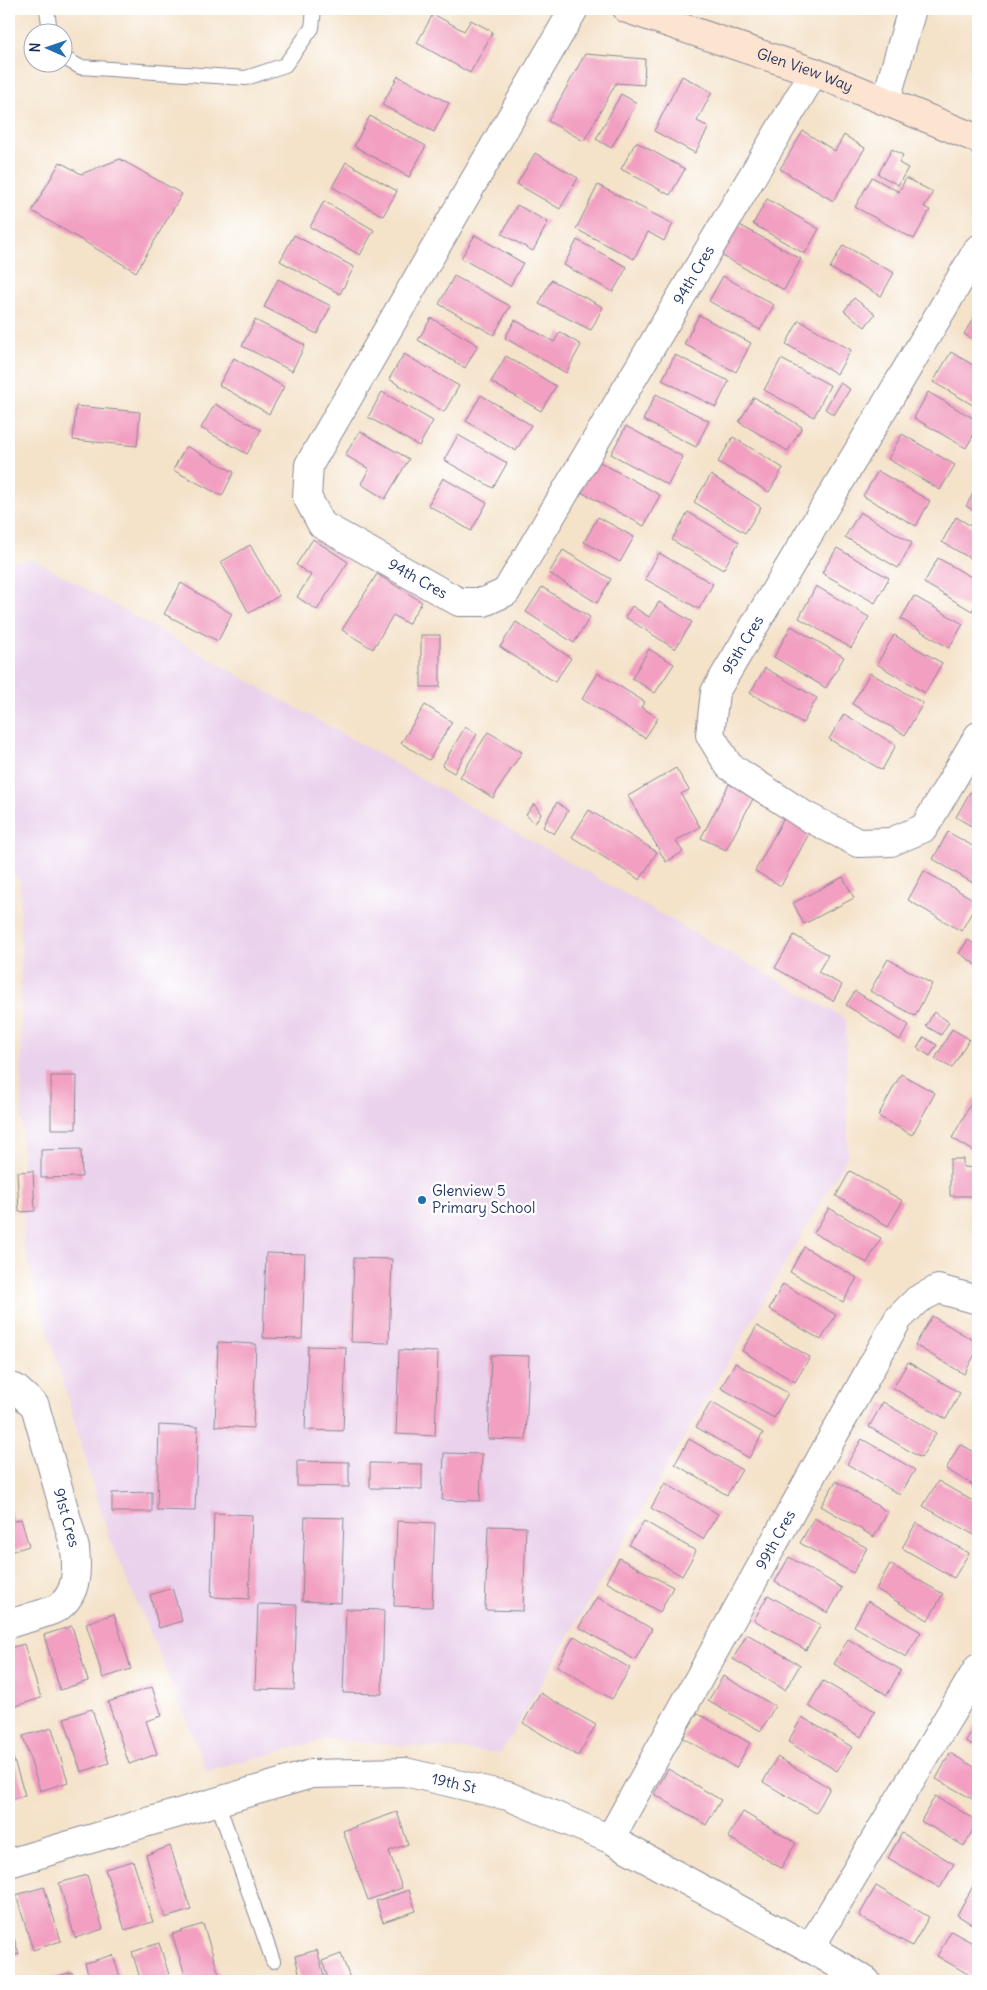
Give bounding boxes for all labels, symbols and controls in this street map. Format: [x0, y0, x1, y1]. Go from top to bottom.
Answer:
north arrow [22, 22, 72, 72]
text: N [26, 42, 44, 53]
street label: Glen View Way [754, 43, 856, 96]
street label: 94th Cres [669, 242, 718, 308]
street label: 94th Cres [385, 554, 451, 603]
street label: 95th Cres [718, 612, 768, 677]
place label: Glenview 5 Primary School [432, 1181, 535, 1217]
marker: Glenview 5 Primary School [416, 1194, 428, 1206]
street label: 91st Cres [50, 1486, 84, 1549]
street label: 99th Cres [751, 1506, 799, 1573]
street label: 19th St [430, 1769, 478, 1797]

